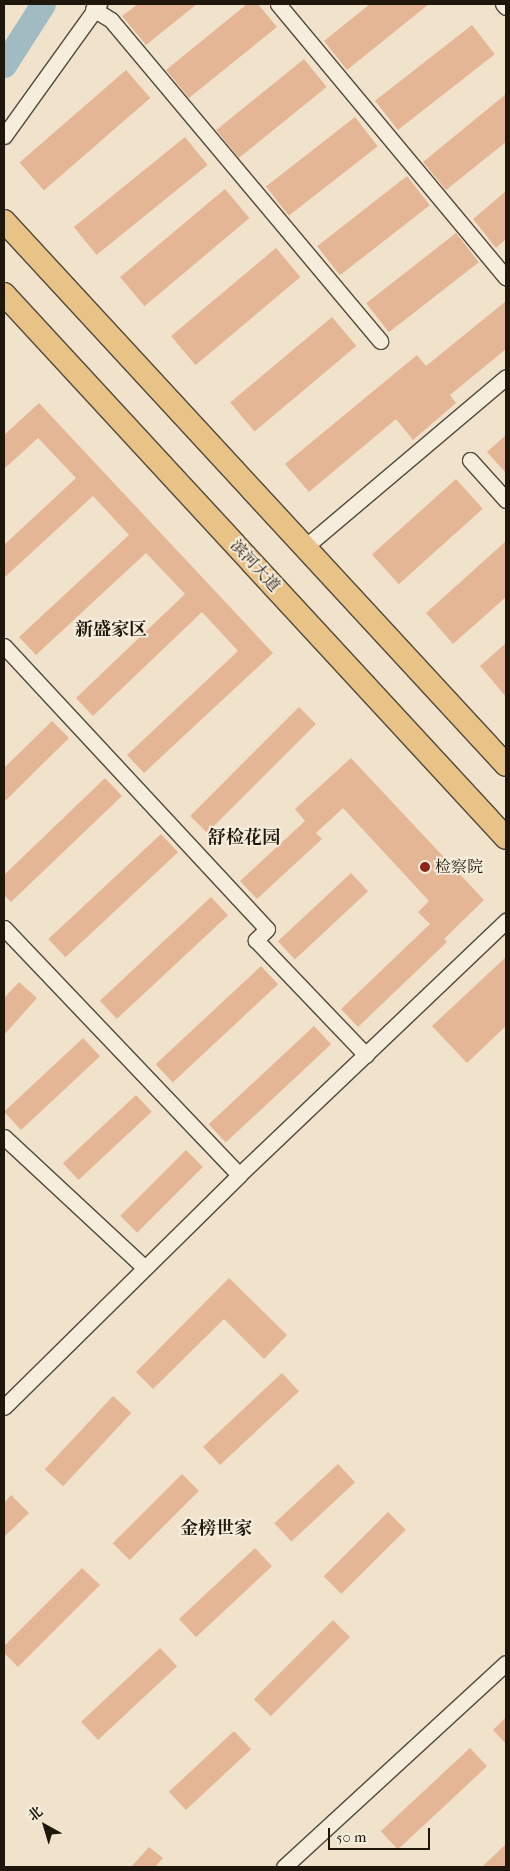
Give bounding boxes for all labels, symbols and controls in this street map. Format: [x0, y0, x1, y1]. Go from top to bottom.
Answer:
street label: 滨河大道 [226, 536, 284, 596]
district label: 新盛家区 [75, 619, 147, 641]
district label: 舒检花园 [208, 827, 280, 849]
place label: 检察院 [435, 857, 483, 877]
marker: 检察院 [419, 861, 431, 873]
district label: 金榜世家 [180, 1518, 252, 1540]
north arrow [20, 1801, 70, 1851]
text: 北 [24, 1803, 46, 1825]
scale bar [330, 1818, 432, 1850]
text: 50 m [336, 1828, 366, 1846]

